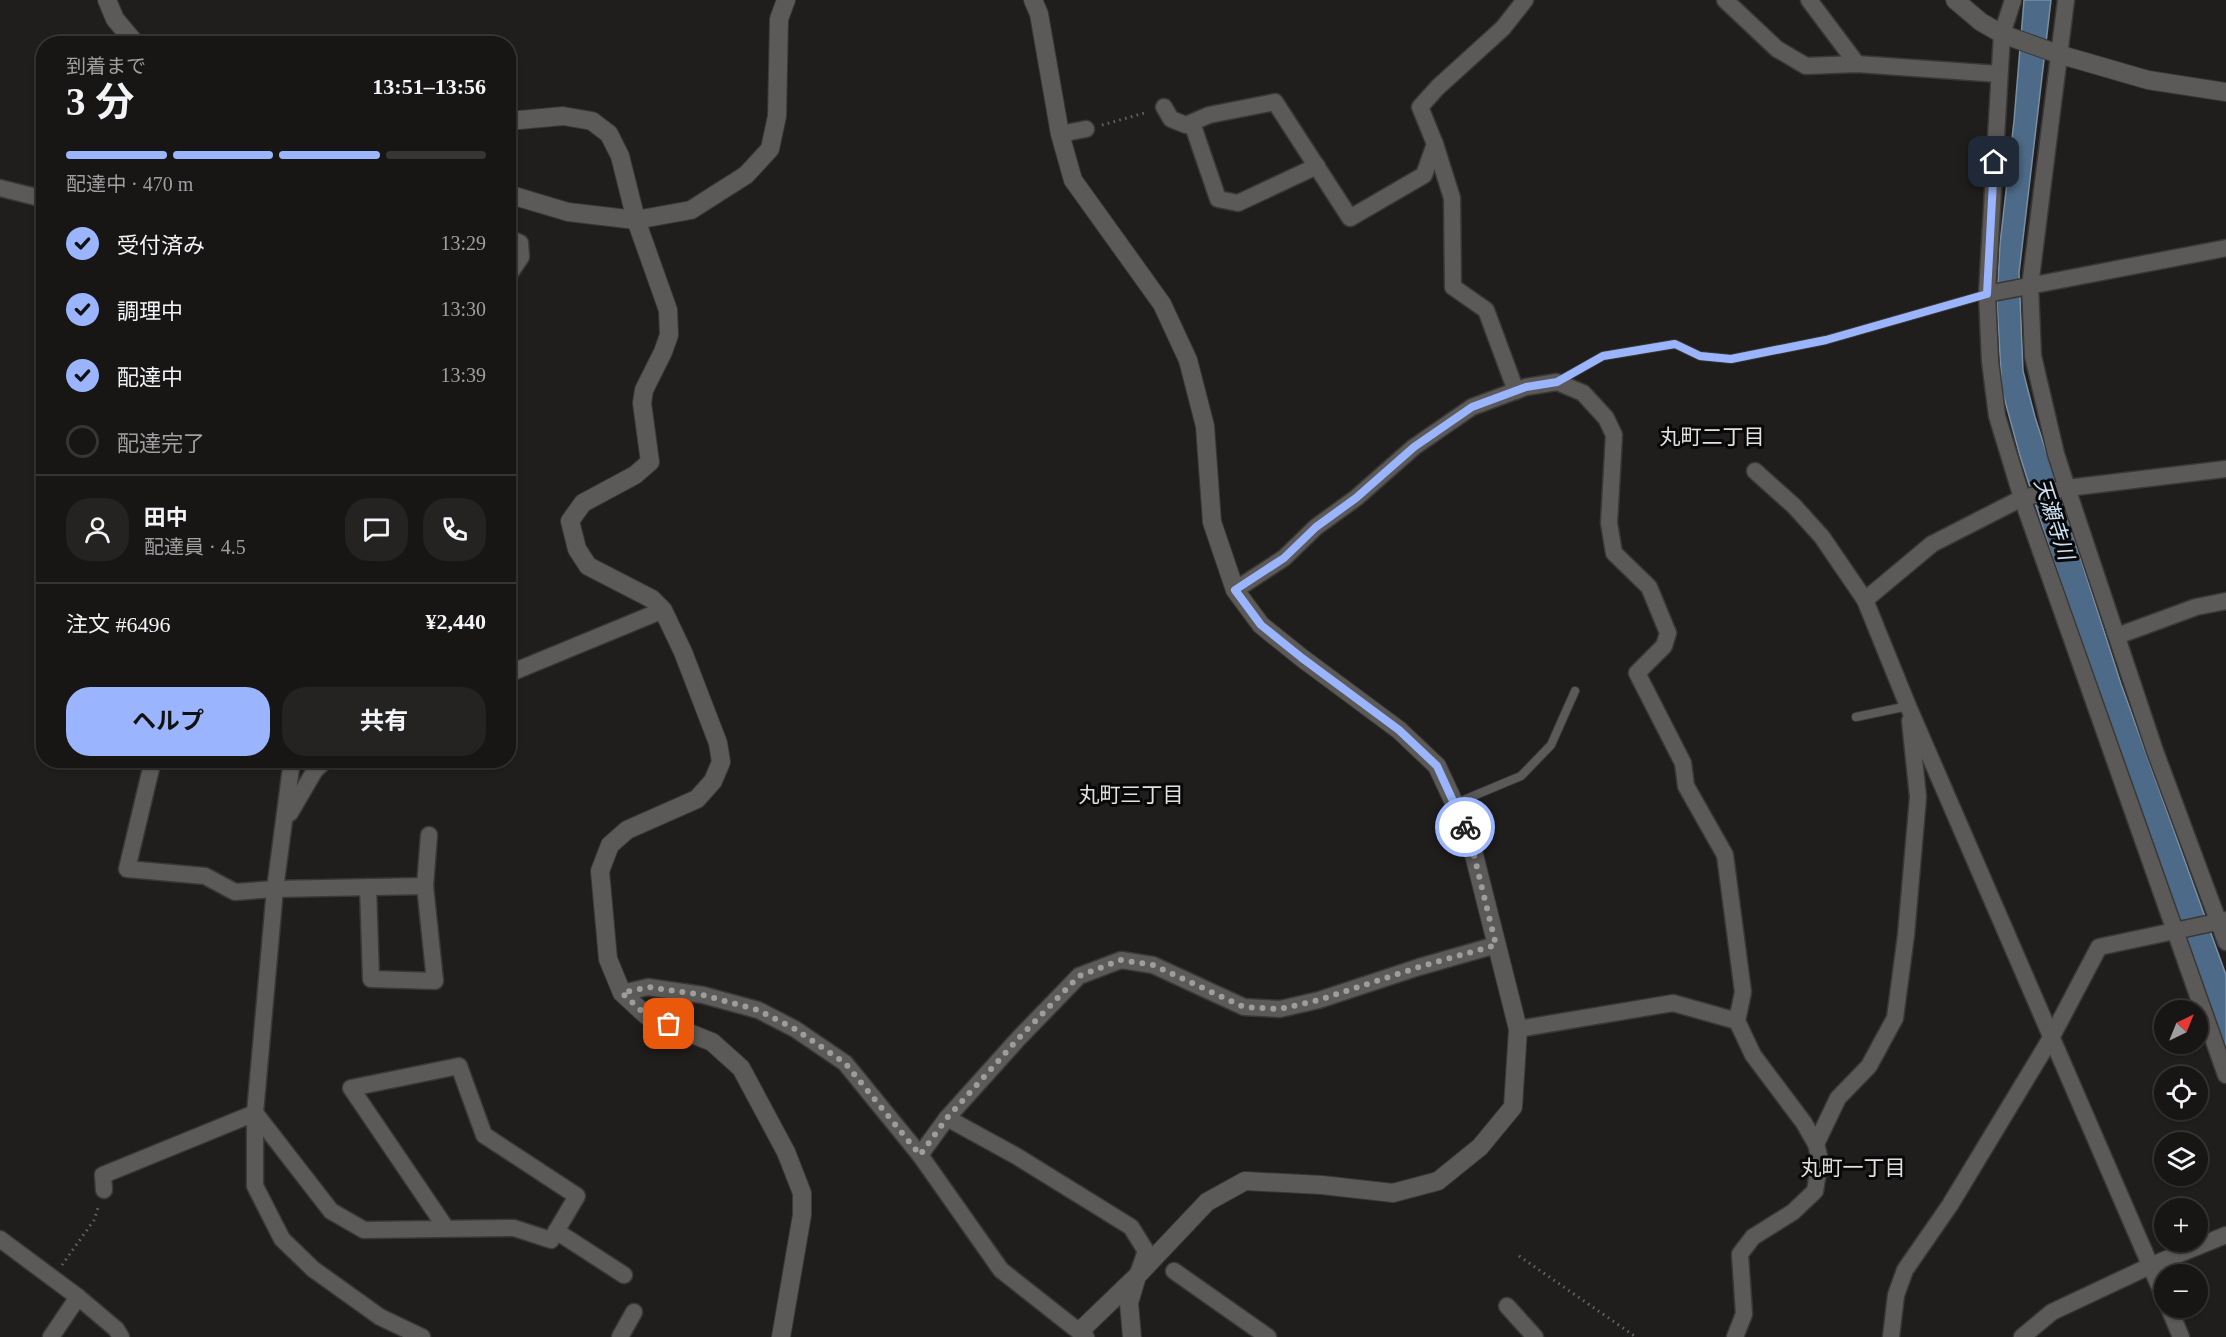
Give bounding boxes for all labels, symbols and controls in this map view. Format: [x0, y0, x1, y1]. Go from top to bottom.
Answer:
text: 到着まで [66, 55, 146, 77]
text: 13:51–13:56 [372, 74, 486, 99]
text: 3 分 [66, 80, 134, 123]
pin [1968, 136, 2019, 187]
icon: home [1977, 145, 2010, 178]
text: 配達中 · 470 m [66, 173, 193, 195]
icon: check [66, 227, 99, 260]
text: 13:29 [440, 232, 486, 254]
text: 受付済み [117, 233, 205, 258]
icon: check [66, 293, 99, 326]
text: 13:30 [440, 298, 486, 320]
text: 調理中 [117, 299, 183, 324]
icon: check [66, 359, 99, 392]
text: 13:39 [440, 364, 486, 386]
text: 配達中 [117, 365, 183, 390]
district label: 丸町二丁目 [1660, 425, 1765, 449]
text: 配達完了 [117, 431, 205, 456]
water label: 天瀬寺川 [2030, 475, 2079, 565]
button: person [66, 498, 129, 561]
button: chat [345, 498, 408, 561]
button: phone [423, 498, 486, 561]
text: 田中 [144, 505, 188, 530]
text: 配達員 · 4.5 [144, 536, 246, 558]
text: ¥2,440 [426, 609, 486, 634]
text: 注文 #6496 [66, 612, 171, 637]
button: ヘルプ [66, 687, 270, 756]
button: 共有 [282, 687, 486, 756]
district label: 丸町三丁目 [1079, 783, 1184, 807]
courier [1435, 797, 1495, 857]
icon: bike [1449, 811, 1482, 844]
pin [643, 998, 694, 1049]
north arrow [2154, 1000, 2208, 1054]
map controls [2154, 1000, 2208, 1318]
icon: bag [652, 1007, 685, 1040]
button: locate [2154, 1066, 2208, 1120]
button: layers [2154, 1132, 2208, 1186]
district label: 丸町一丁目 [1801, 1156, 1906, 1180]
button: + [2154, 1198, 2208, 1252]
button: − [2154, 1264, 2208, 1318]

